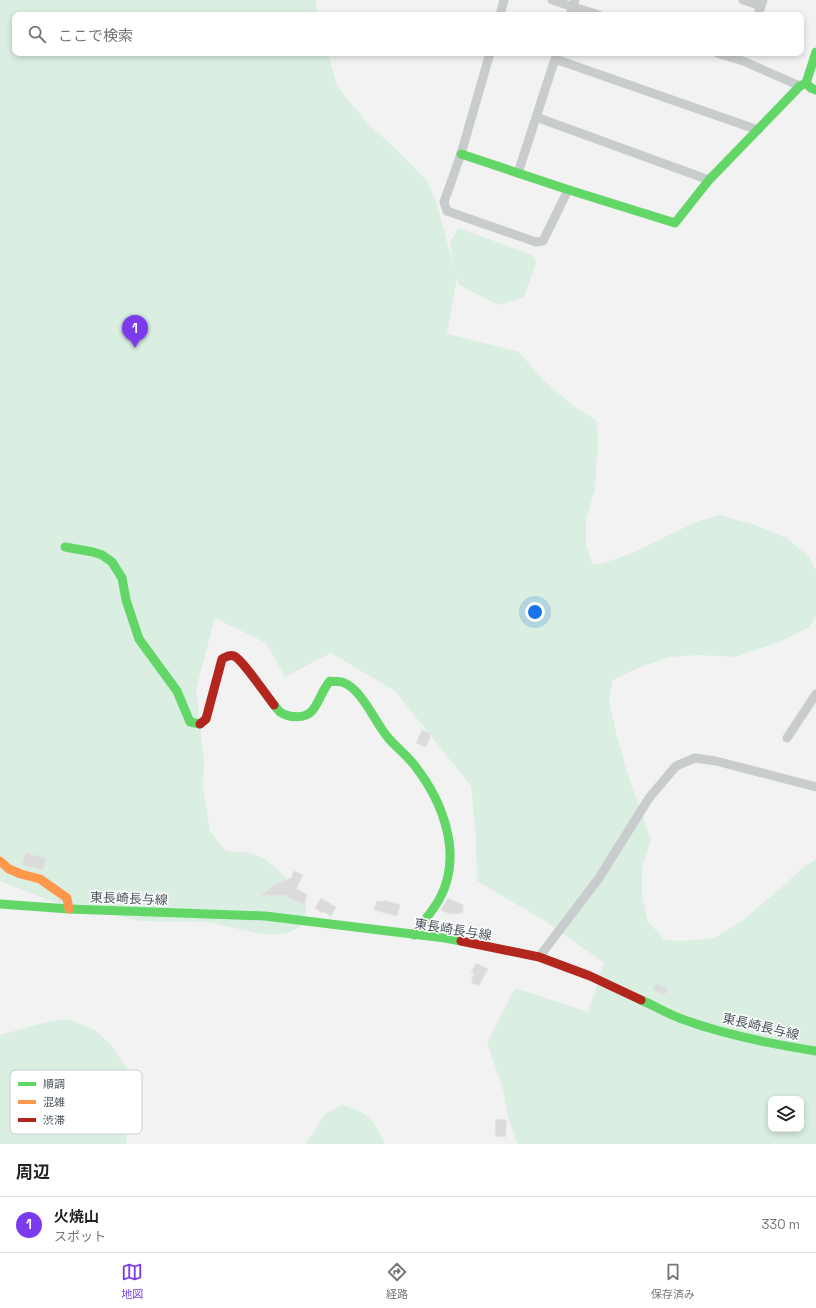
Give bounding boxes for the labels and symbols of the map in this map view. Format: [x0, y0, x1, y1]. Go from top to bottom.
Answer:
pin: 1 [122, 315, 148, 348]
your location [525, 602, 545, 622]
street label: 東長崎長与線 [90, 889, 168, 908]
street label: 東長崎長与線 [413, 915, 493, 944]
street label: 東長崎長与線 [721, 1009, 801, 1044]
legend [10, 1070, 142, 1134]
text: 順調 [43, 1077, 65, 1091]
text: 混雑 [43, 1095, 65, 1109]
text: 渋滞 [43, 1113, 65, 1127]

